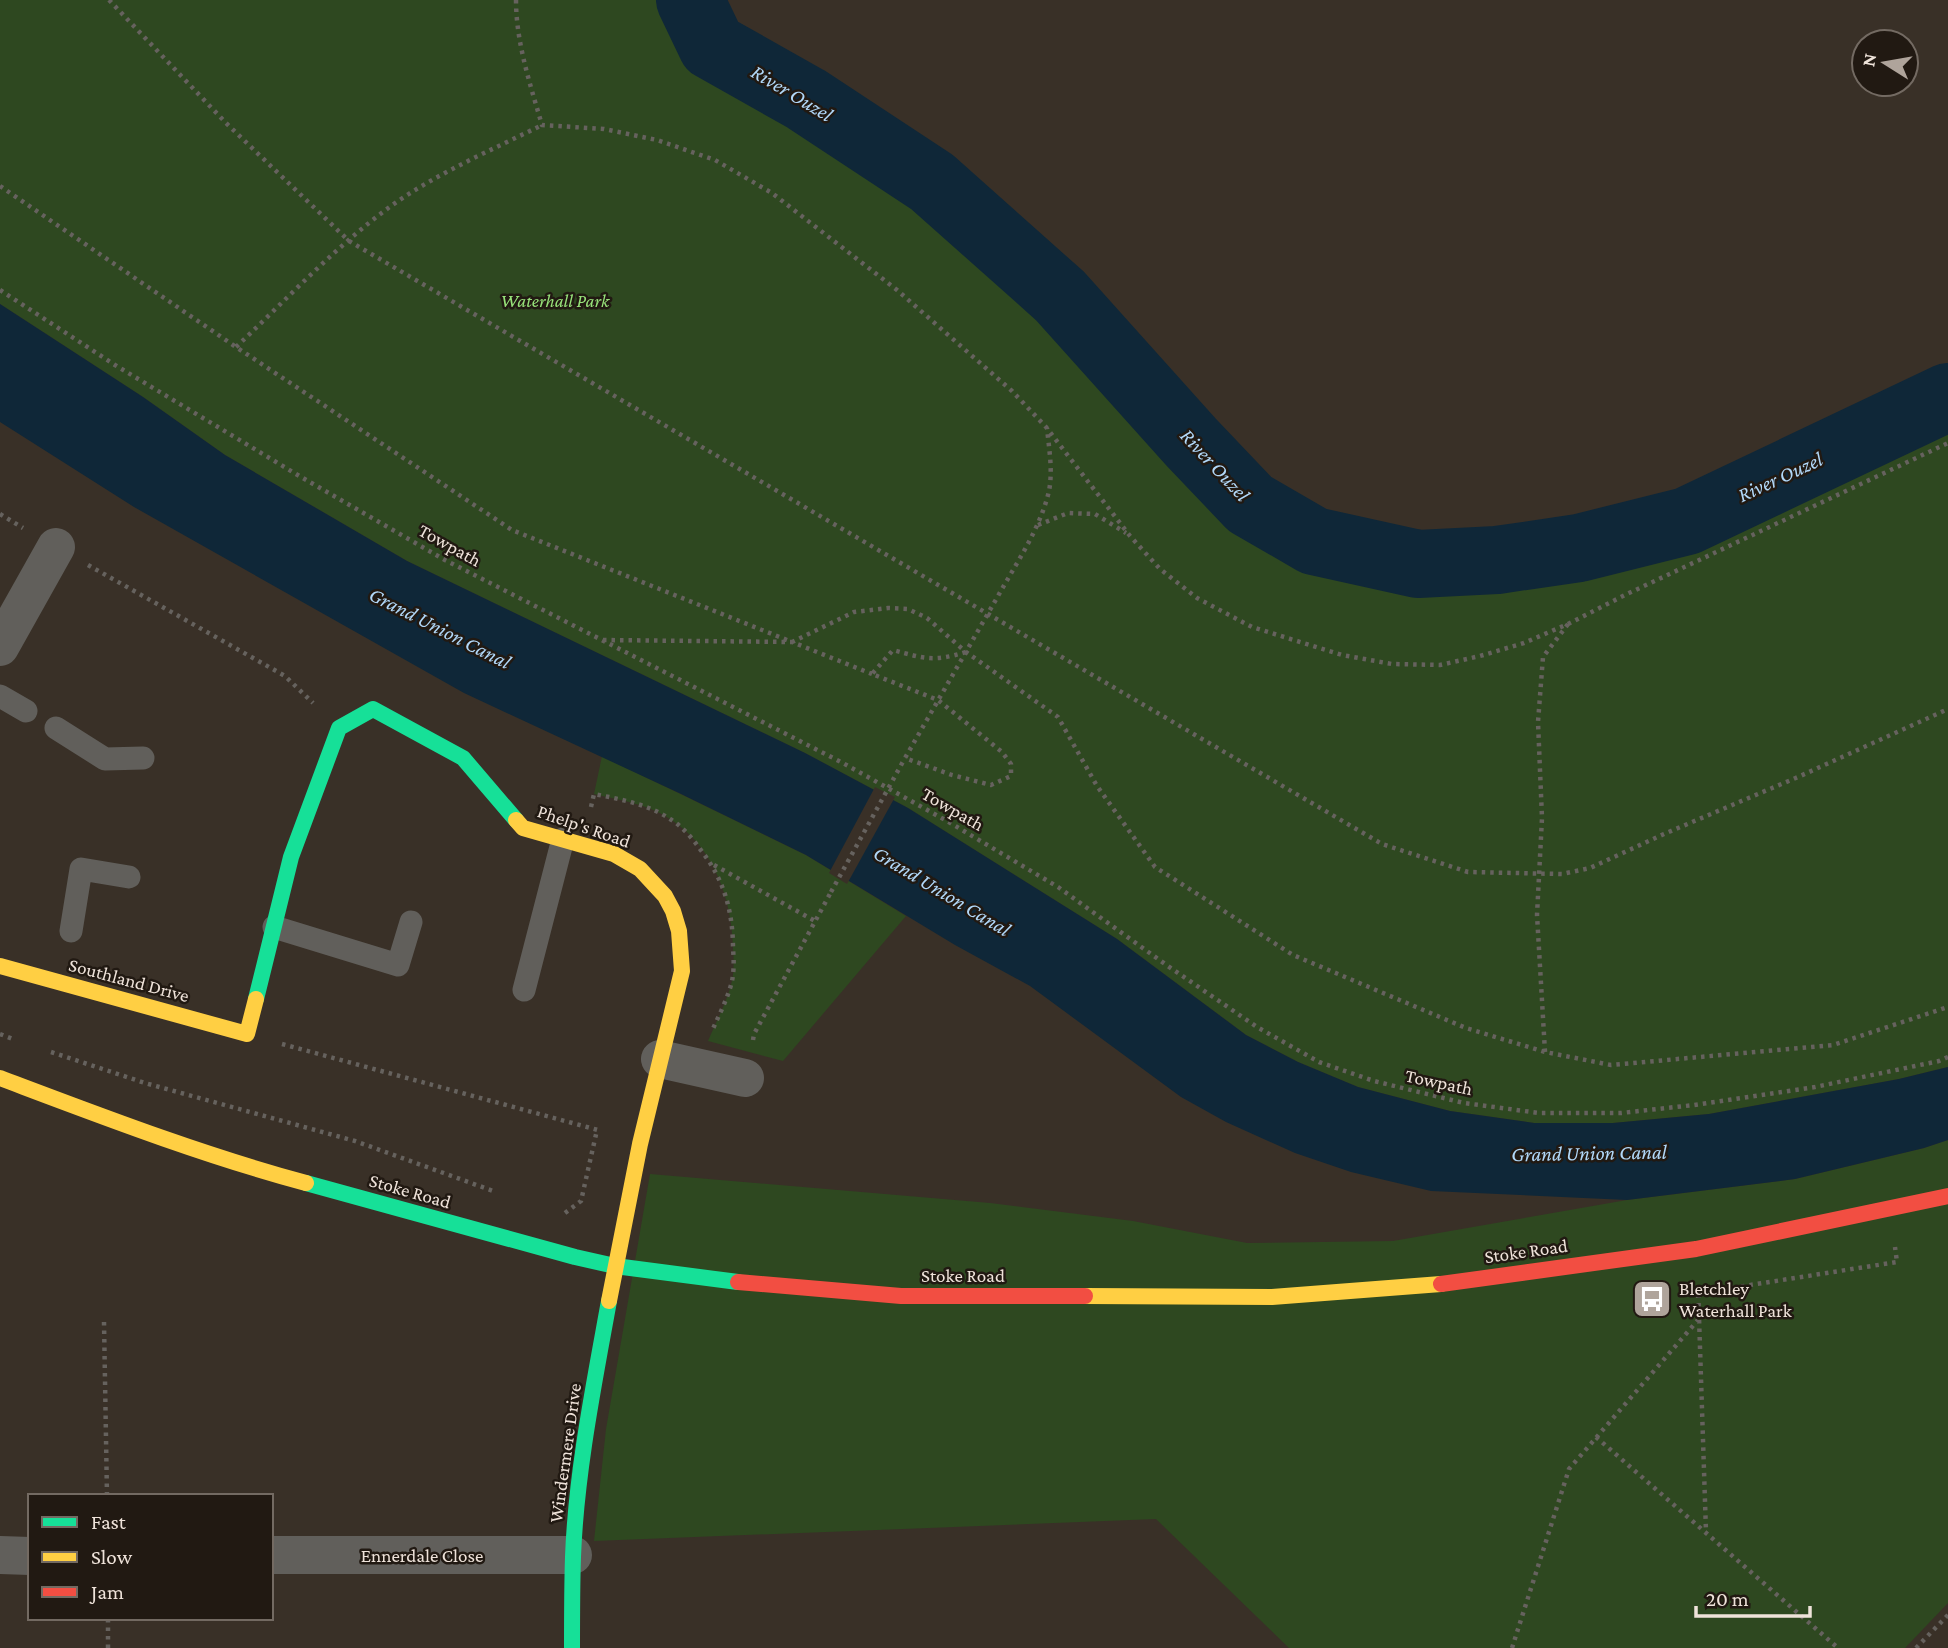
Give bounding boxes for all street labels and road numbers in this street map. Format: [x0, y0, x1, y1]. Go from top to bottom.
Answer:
street label: Towpath [415, 519, 485, 571]
street label: Towpath [918, 783, 988, 835]
street label: Phelp's Road [535, 800, 633, 852]
street label: Southland Drive [67, 954, 191, 1006]
street label: Towpath [1403, 1065, 1475, 1099]
street label: Stoke Road [367, 1169, 453, 1213]
street label: Stoke Road [1483, 1235, 1569, 1267]
street label: Stoke Road [921, 1265, 1005, 1286]
street label: Windermere Drive [545, 1382, 585, 1524]
street label: Ennerdale Close [361, 1545, 483, 1566]

